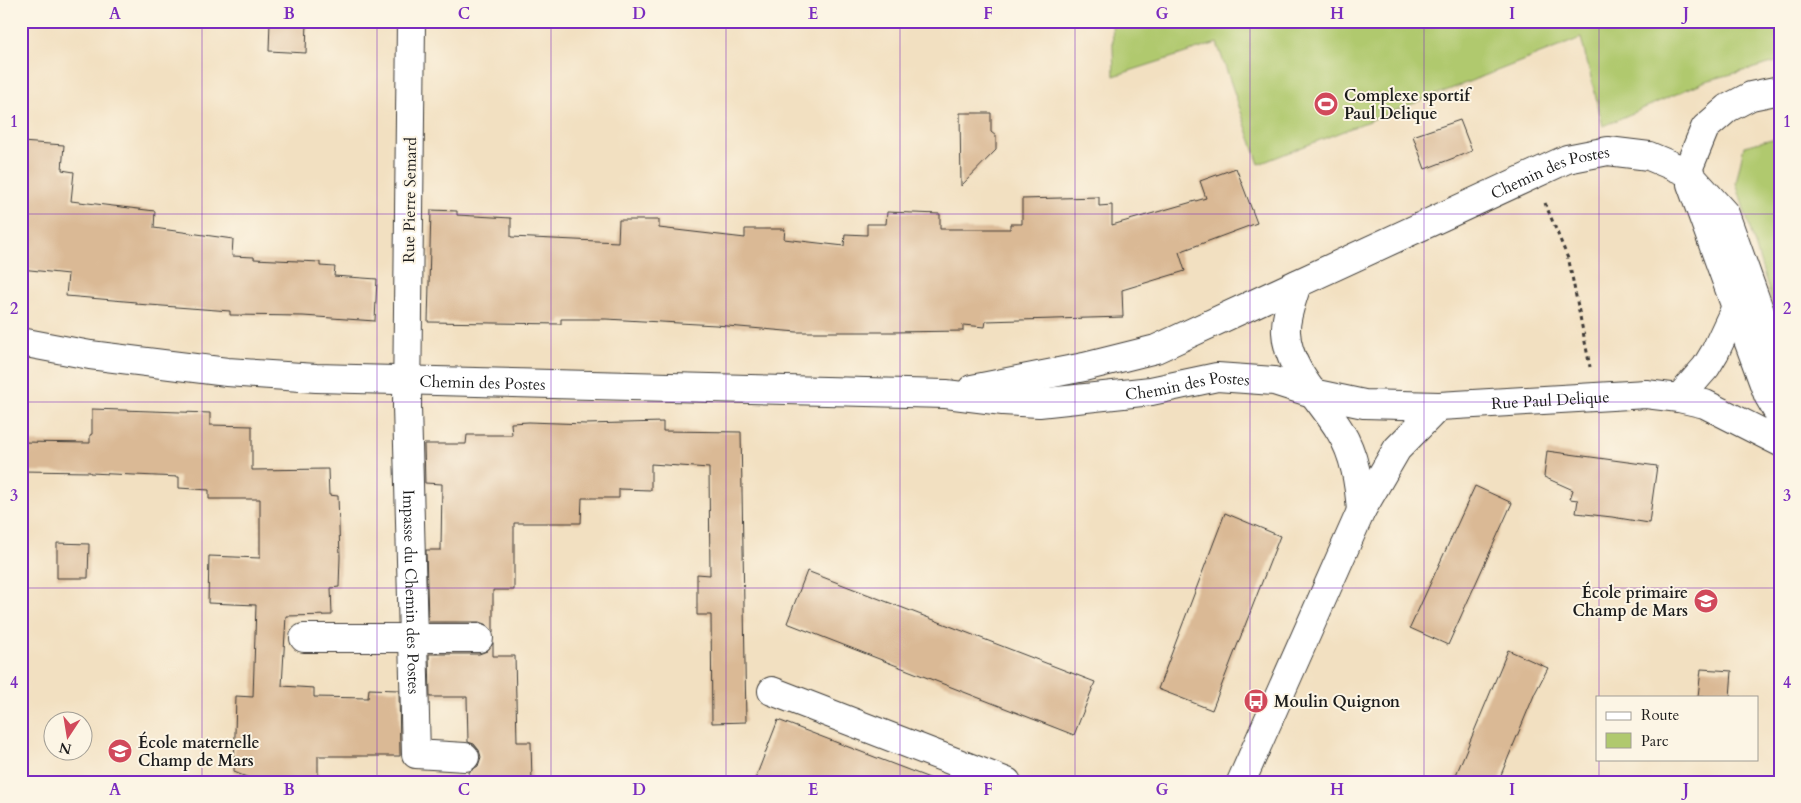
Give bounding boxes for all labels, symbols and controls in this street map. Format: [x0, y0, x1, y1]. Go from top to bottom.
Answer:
text: A [109, 3, 121, 25]
text: B [283, 3, 295, 25]
text: C [458, 3, 470, 25]
text: D [632, 3, 646, 25]
text: E [808, 3, 818, 25]
text: F [983, 3, 993, 25]
text: G [1155, 3, 1169, 25]
text: H [1330, 3, 1344, 25]
text: I [1509, 3, 1515, 25]
text: J [1681, 3, 1689, 25]
place label: Complexe sportif Paul Delique [1344, 85, 1472, 125]
sports icon: Complexe sportif Paul Delique [1313, 91, 1339, 117]
text: 1 [10, 111, 18, 133]
text: 1 [1783, 111, 1791, 133]
street label: Rue Pierre Semard [398, 136, 422, 263]
street label: Chemin des Postes [1487, 141, 1612, 205]
text: 2 [10, 298, 18, 320]
text: 2 [1783, 298, 1791, 320]
street label: Chemin des Postes [1124, 367, 1251, 406]
street label: Chemin des Postes [419, 371, 546, 396]
street label: Rue Paul Delique [1491, 386, 1610, 415]
text: 3 [10, 485, 18, 507]
text: 3 [1783, 485, 1791, 507]
street label: Impasse du Chemin des Postes [397, 489, 424, 695]
place label: École primaire Champ de Mars [1572, 581, 1688, 622]
school or university icon: École primaire Champ de Mars [1693, 588, 1719, 614]
text: 4 [10, 672, 18, 694]
text: 4 [1783, 672, 1791, 694]
bus stop icon: Moulin Quignon [1243, 688, 1269, 714]
place label: Moulin Quignon [1274, 691, 1401, 713]
legend [1596, 696, 1758, 760]
text: Route [1641, 705, 1679, 725]
north arrow [42, 710, 92, 760]
place label: École maternelle Champ de Mars [138, 731, 260, 772]
text: Parc [1641, 731, 1669, 751]
text: N [57, 738, 73, 759]
school or university icon: École maternelle Champ de Mars [107, 738, 133, 764]
text: A [109, 779, 121, 801]
text: B [283, 779, 295, 801]
text: C [458, 779, 470, 801]
text: D [632, 779, 646, 801]
text: E [808, 779, 818, 801]
text: F [983, 779, 993, 801]
text: G [1155, 779, 1169, 801]
text: H [1330, 779, 1344, 801]
text: I [1509, 779, 1515, 801]
text: J [1681, 779, 1689, 801]

